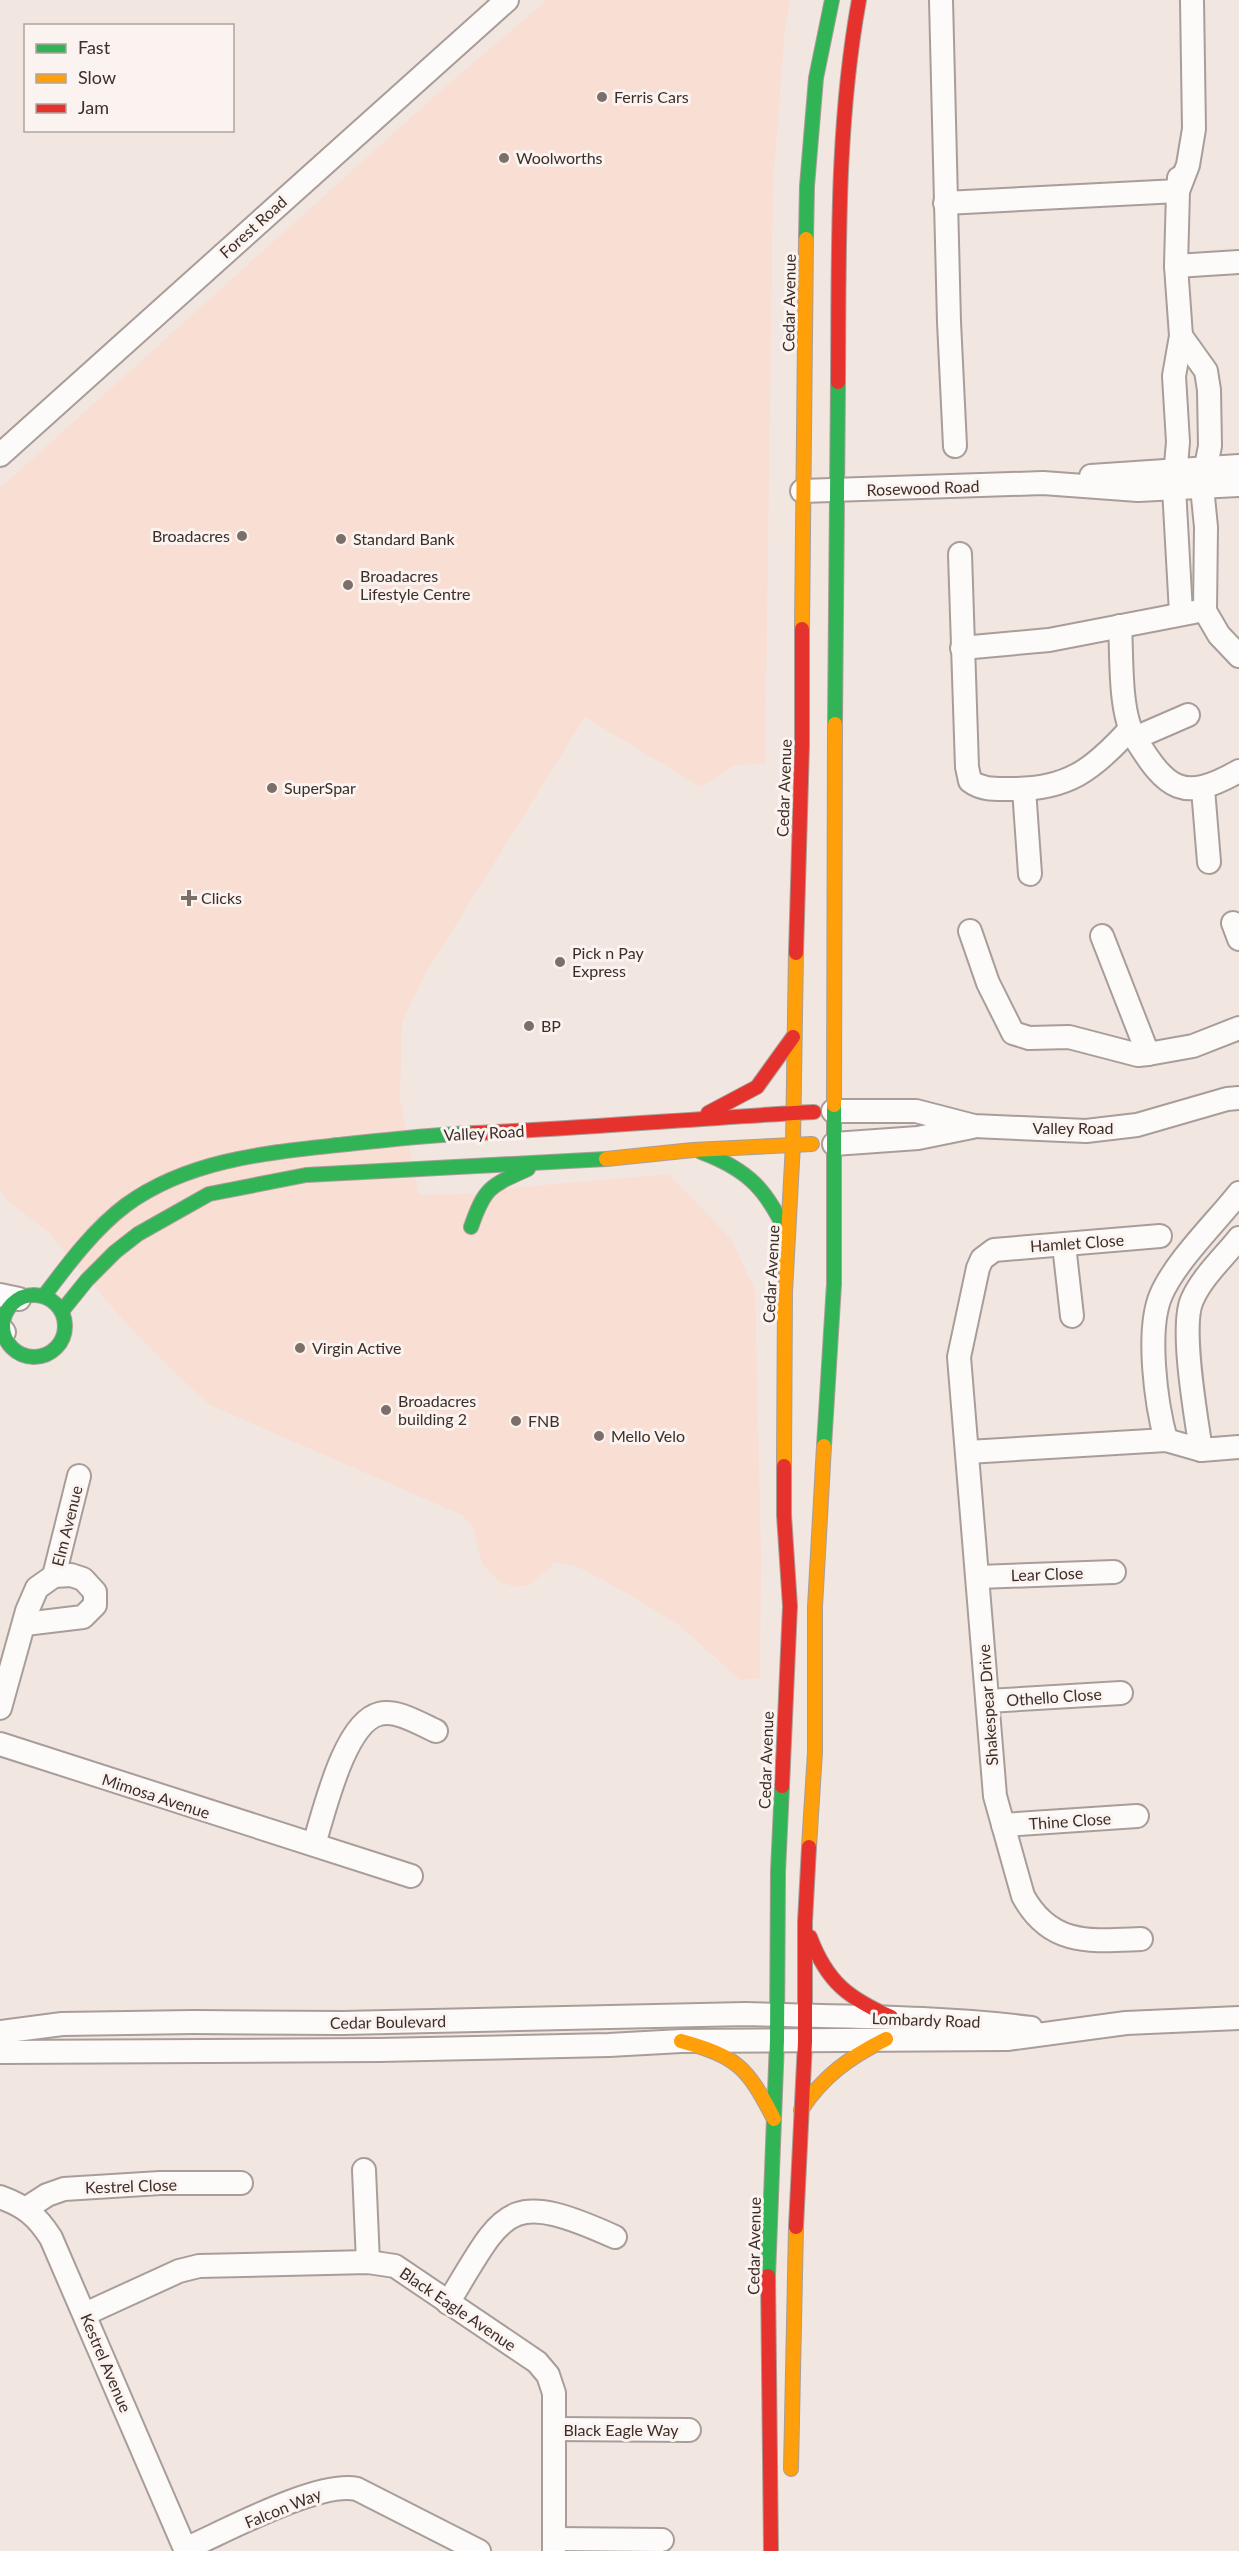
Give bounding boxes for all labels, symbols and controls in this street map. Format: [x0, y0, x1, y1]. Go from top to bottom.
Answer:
legend [24, 24, 234, 132]
text: Fast [78, 36, 111, 58]
text: Slow [78, 66, 116, 88]
place label: Ferris Cars [614, 87, 689, 106]
marker: Ferris Cars [595, 90, 609, 104]
text: Jam [78, 96, 109, 118]
place label: Woolworths [516, 148, 603, 167]
marker: Woolworths [497, 151, 511, 165]
street label: Forest Road [215, 192, 290, 262]
street label: Cedar Avenue [778, 254, 799, 352]
street label: Rosewood Road [866, 476, 980, 499]
place label: Broadacres [152, 526, 230, 545]
marker: Broadacres [235, 529, 249, 543]
place label: Standard Bank [353, 529, 456, 548]
marker: Standard Bank [334, 532, 348, 546]
place label: Broadacres Lifestyle Centre [360, 566, 471, 603]
marker: Broadacres Lifestyle Centre [341, 578, 355, 592]
street label: Cedar Avenue [772, 739, 795, 837]
place label: SuperSpar [284, 778, 356, 797]
marker: SuperSpar [265, 781, 279, 795]
place label: Clicks [201, 888, 242, 907]
marker: Clicks [182, 891, 196, 905]
place label: Pick n Pay Express [572, 943, 644, 980]
marker: Pick n Pay Express [553, 955, 567, 969]
place label: BP [541, 1016, 561, 1035]
marker: BP [522, 1019, 536, 1033]
street label: Valley Road [1033, 1118, 1113, 1137]
street label: Valley Road [443, 1121, 525, 1144]
street label: Cedar Avenue [758, 1225, 783, 1323]
street label: Hamlet Close [1029, 1230, 1125, 1255]
place label: Virgin Active [312, 1338, 402, 1357]
marker: Virgin Active [293, 1341, 307, 1355]
place label: Broadacres building 2 [398, 1391, 476, 1428]
marker: Broadacres building 2 [379, 1403, 393, 1417]
place label: FNB [528, 1411, 560, 1430]
marker: FNB [509, 1414, 523, 1428]
place label: Mello Velo [611, 1426, 685, 1445]
marker: Mello Velo [592, 1429, 606, 1443]
street label: Elm Avenue [47, 1483, 86, 1568]
street label: Lear Close [1010, 1563, 1084, 1584]
street label: Shakespear Drive [974, 1644, 1001, 1766]
street label: Othello Close [1006, 1684, 1102, 1709]
street label: Cedar Avenue [754, 1711, 777, 1809]
street label: Mimosa Avenue [100, 1769, 212, 1822]
street label: Thine Close [1028, 1808, 1112, 1833]
street label: Lombardy Road [871, 2008, 981, 2031]
street label: Cedar Boulevard [330, 2011, 446, 2032]
street label: Kestrel Close [85, 2174, 177, 2197]
street label: Cedar Avenue [743, 2197, 764, 2295]
street label: Black Eagle Avenue [397, 2263, 520, 2354]
street label: Kestrel Avenue [77, 2311, 136, 2415]
street label: Black Eagle Way [564, 2420, 679, 2439]
street label: Falcon Way [242, 2483, 324, 2531]

